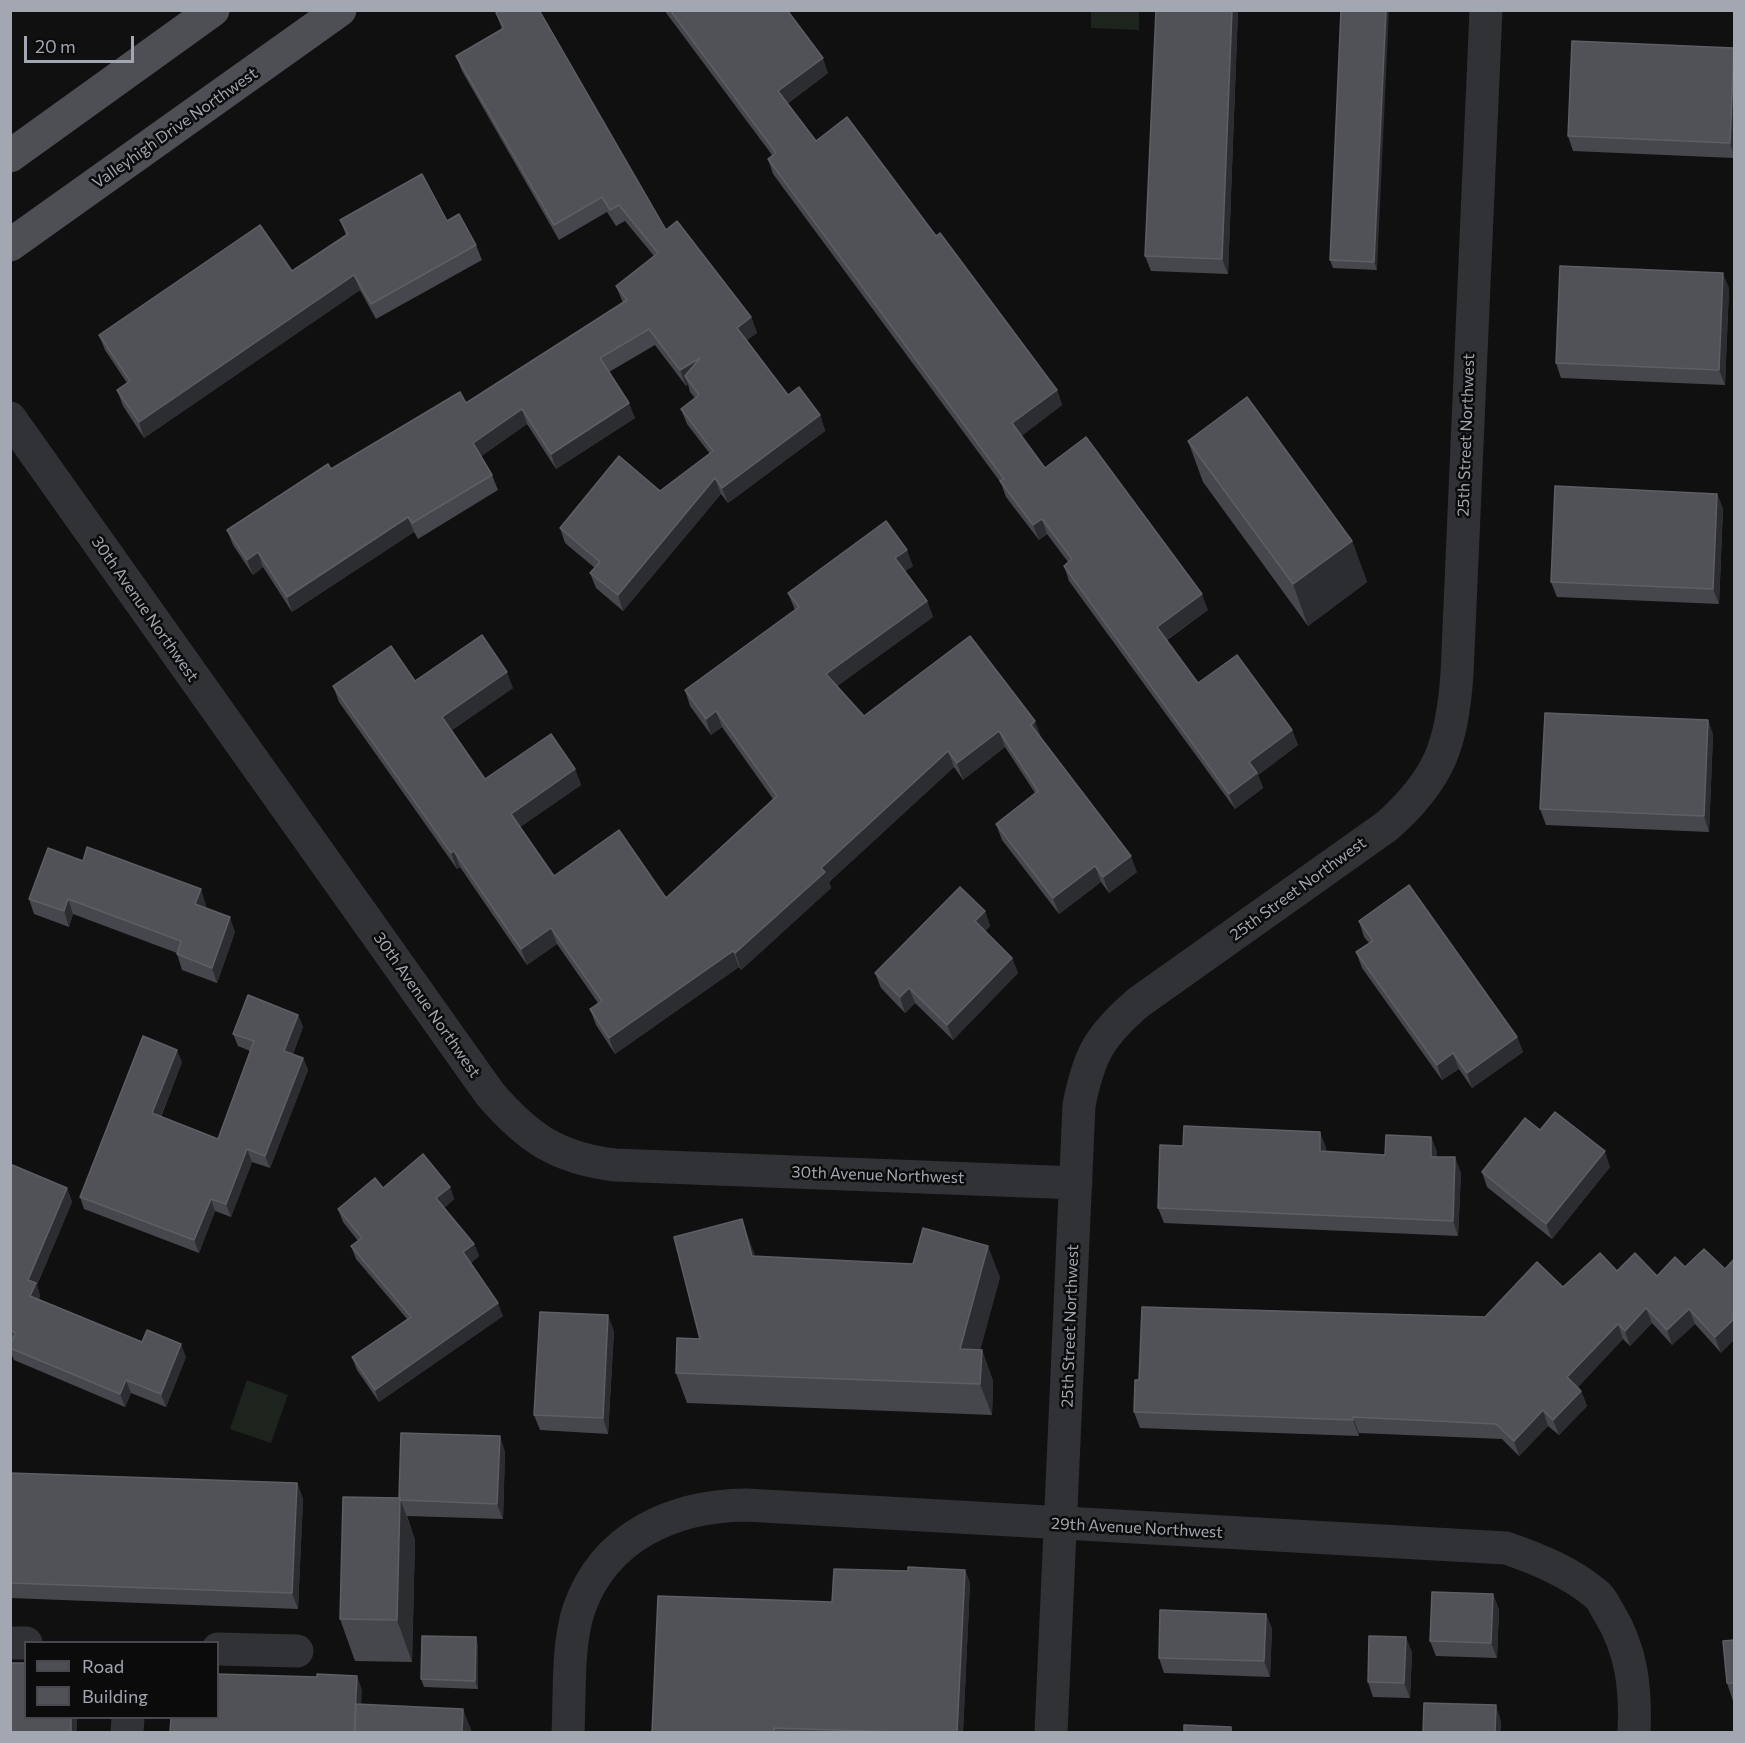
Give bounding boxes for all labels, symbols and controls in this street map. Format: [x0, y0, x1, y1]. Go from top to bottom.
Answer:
scale bar [27, 24, 136, 62]
text: 20 m [35, 35, 76, 57]
street label: Valleyhigh Drive Northwest [89, 64, 261, 192]
street label: 25th Street Northwest [1454, 353, 1478, 517]
street label: 30th Avenue Northwest [87, 533, 203, 685]
street label: 25th Street Northwest [1226, 833, 1370, 945]
street label: 30th Avenue Northwest [369, 929, 485, 1081]
street label: 30th Avenue Northwest [791, 1162, 965, 1188]
street label: 25th Street Northwest [1058, 1244, 1082, 1408]
street label: 29th Avenue Northwest [1051, 1514, 1223, 1542]
legend [24, 1641, 219, 1719]
text: Road [82, 1655, 124, 1677]
text: Building [82, 1685, 148, 1707]

